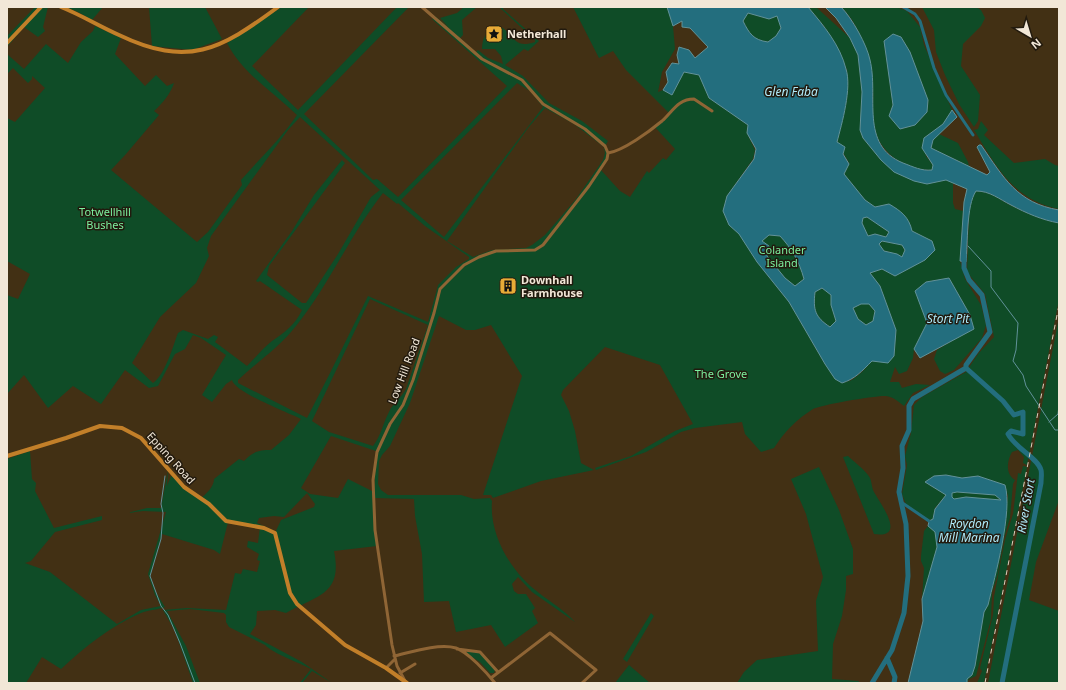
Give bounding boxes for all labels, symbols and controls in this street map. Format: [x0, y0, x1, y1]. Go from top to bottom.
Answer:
north arrow [1010, 16, 1050, 56]
place icon: Netherhall [484, 24, 504, 44]
place label: Netherhall [507, 26, 566, 41]
text: N [1028, 36, 1045, 53]
water label: Glen Faba [764, 83, 818, 100]
park label: Totwellhill Bushes [79, 204, 131, 232]
park label: Colander Island [759, 242, 806, 270]
place label: Downhall Farmhouse [521, 272, 583, 300]
building icon: Downhall Farmhouse [498, 276, 518, 296]
water label: Stort Pit [927, 310, 970, 327]
street label: Low Hill Road [384, 336, 423, 406]
park label: The Grove [695, 366, 747, 381]
street label: Epping Road [144, 428, 199, 487]
water label: River Stort [1012, 476, 1039, 534]
water label: Roydon Mill Marina [938, 515, 1000, 546]

